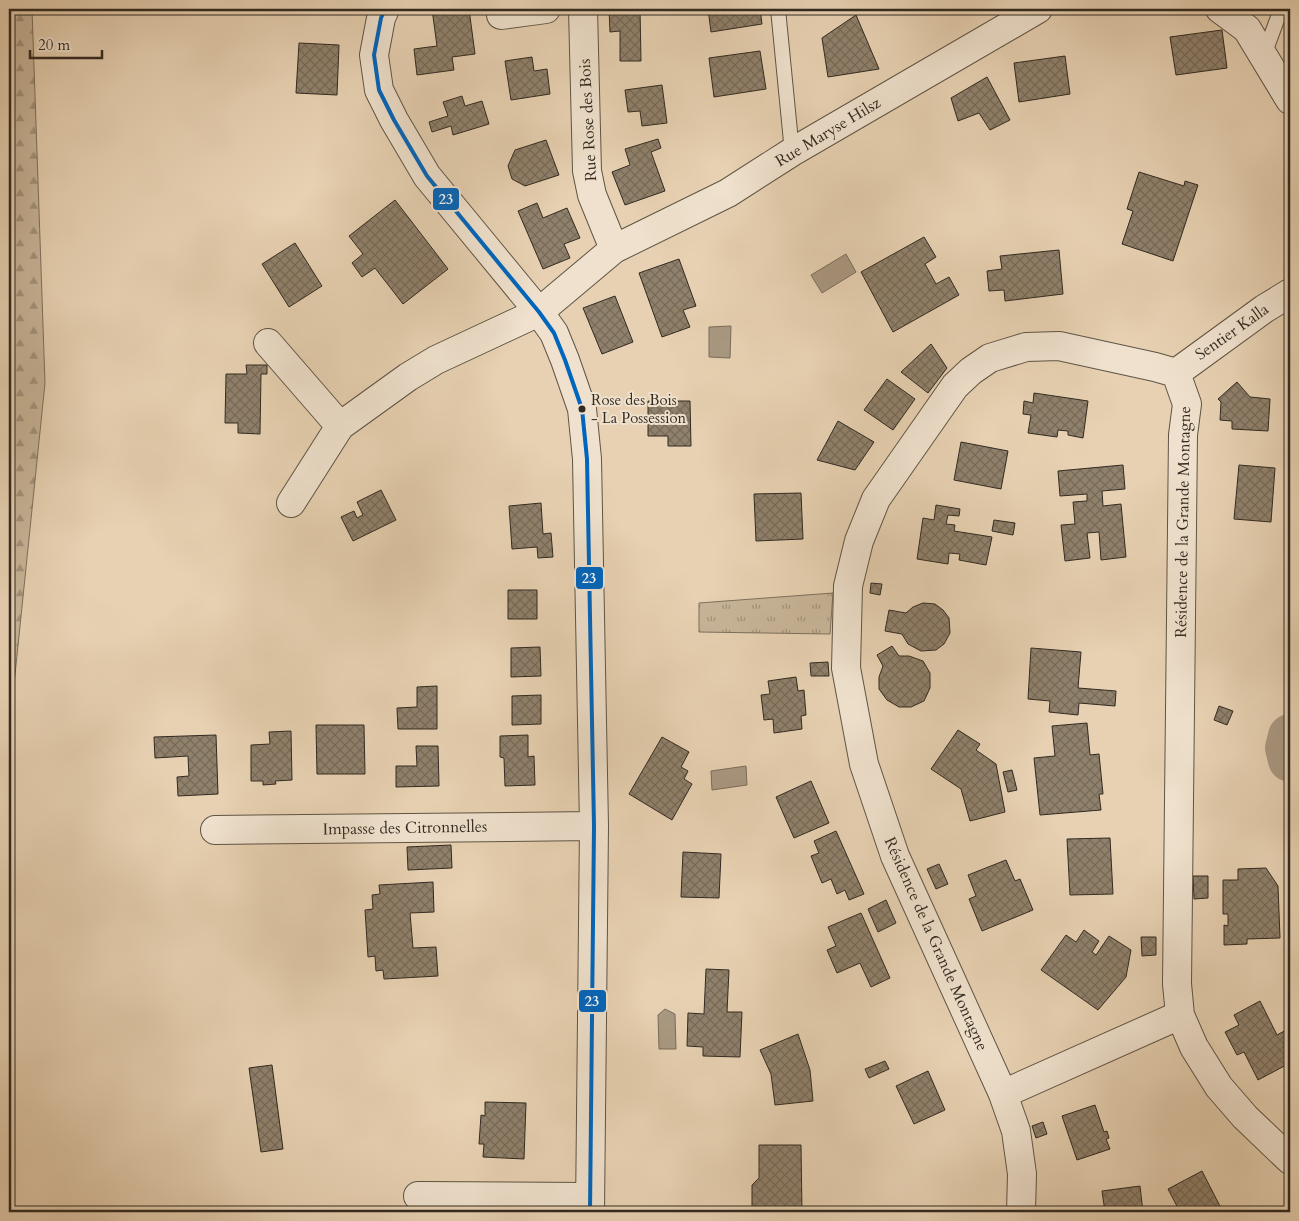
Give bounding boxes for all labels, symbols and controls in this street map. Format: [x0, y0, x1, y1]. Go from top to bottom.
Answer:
scale bar [30, 28, 102, 60]
text: 20 m [38, 35, 70, 55]
street label: Rue Rose des Bois [574, 58, 602, 182]
street label: Rue Maryse Hilsz [771, 92, 885, 172]
line badge: 23 [432, 187, 460, 211]
text: 23 [439, 190, 453, 209]
street label: Sentier Kalla [1191, 299, 1273, 365]
place label: Rose des Bois - La Possession [591, 390, 686, 428]
marker: Rose des Bois - La Possession [577, 404, 587, 414]
street label: Résidence de la Grande Montagne [1170, 406, 1196, 638]
line badge: 23 [575, 566, 604, 590]
text: 23 [582, 569, 596, 588]
street label: Impasse des Citronnelles [323, 816, 487, 840]
street label: Résidence de la Grande Montagne [879, 834, 993, 1054]
line badge: 23 [578, 989, 607, 1013]
text: 23 [585, 992, 599, 1011]

